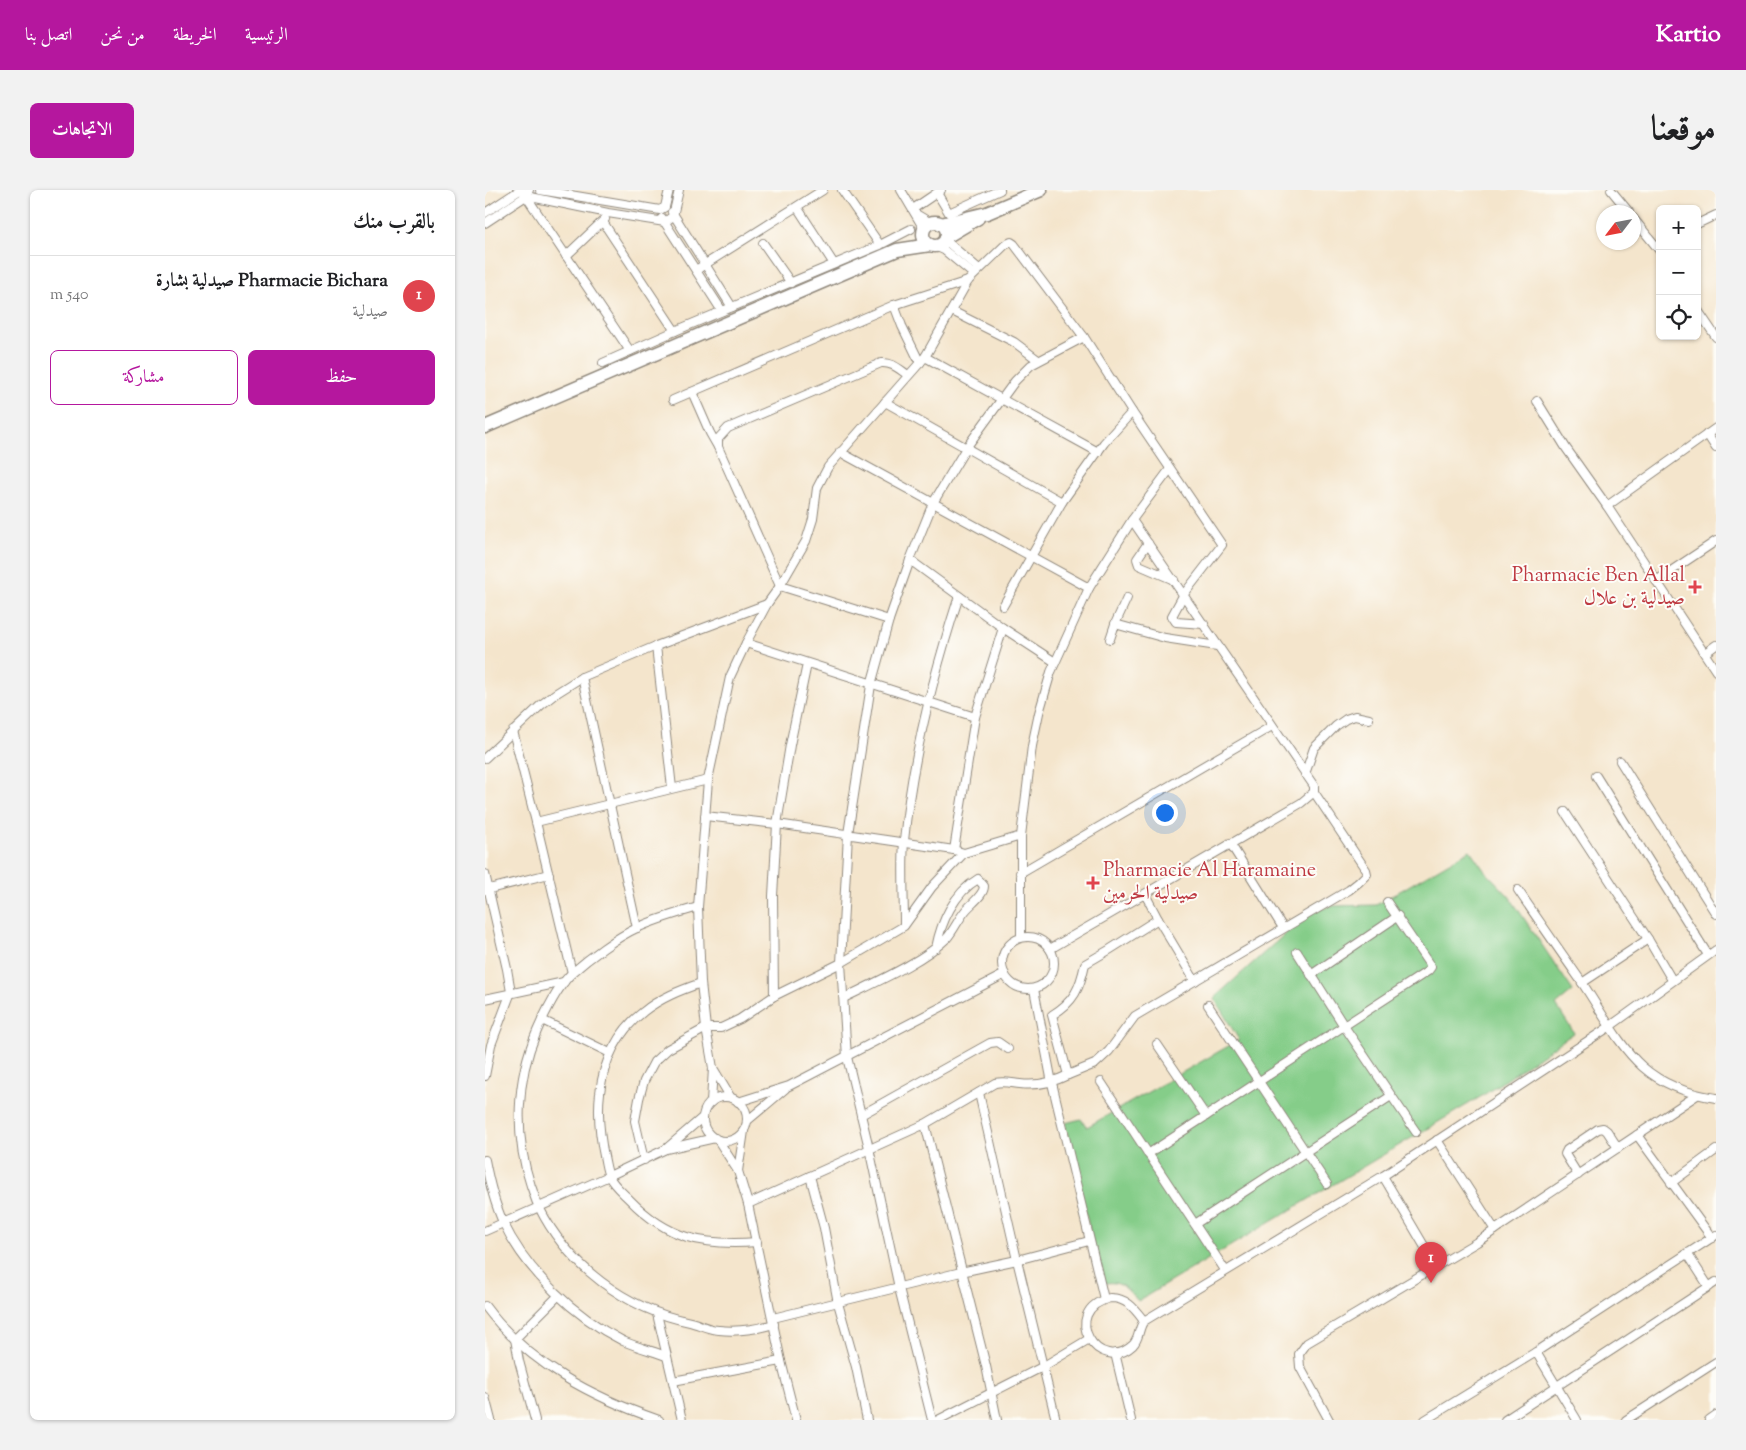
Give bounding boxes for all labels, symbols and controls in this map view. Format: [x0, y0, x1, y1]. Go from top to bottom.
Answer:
text: Kartio [1656, 18, 1721, 52]
text: اتصل بنا [25, 23, 72, 49]
text: من نحن [100, 23, 145, 49]
text: الخريطة [173, 23, 217, 49]
text: الرئيسية [245, 23, 288, 49]
button: الاتجاهات [30, 103, 134, 158]
text: موقعنا [1651, 105, 1716, 156]
north arrow [1596, 205, 1641, 250]
map controls [1656, 205, 1701, 340]
button: + [1656, 205, 1701, 250]
text: بالقرب منك [353, 208, 435, 238]
button: − [1656, 250, 1701, 295]
text: Pharmacie Bichara صيدلية بشارة [156, 268, 388, 295]
text: 540 m [50, 284, 89, 307]
text: 1 [416, 284, 422, 307]
button: locate [1656, 295, 1701, 340]
text: صيدلية [353, 301, 388, 324]
button: مشاركة [50, 350, 238, 405]
button: حفظ [248, 350, 435, 405]
place label: Pharmacie Ben Allal صيدلية بن علال [1512, 562, 1685, 614]
marker: Pharmacie Ben Allal صيدلية بن علال [1689, 581, 1701, 593]
your location [1152, 800, 1178, 826]
place label: Pharmacie Al Haramaine صيدلية الحرمين [1103, 857, 1316, 909]
marker: Pharmacie Al Haramaine صيدلية الحرمين [1087, 877, 1099, 889]
pin: 1 [1415, 1242, 1447, 1283]

